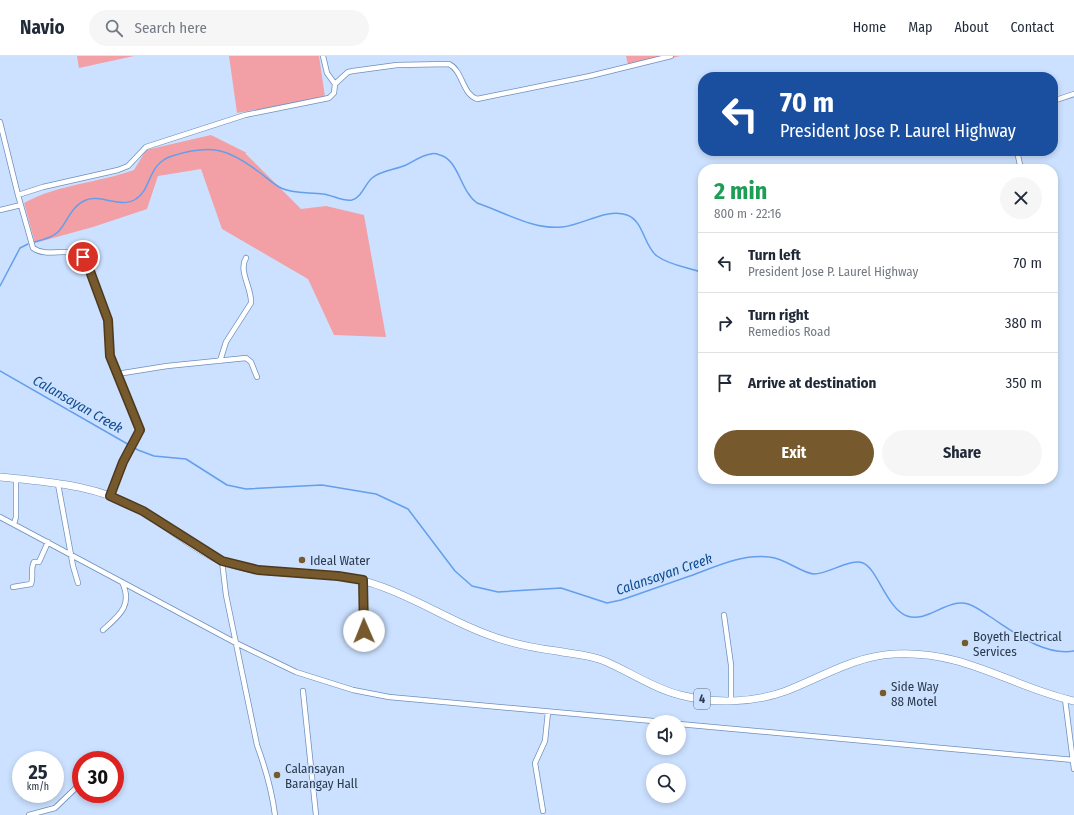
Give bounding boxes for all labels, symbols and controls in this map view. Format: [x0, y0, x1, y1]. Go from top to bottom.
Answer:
search box [89, 10, 369, 46]
text: Navio [20, 16, 65, 39]
icon: search [103, 17, 125, 39]
text: Search here [135, 19, 207, 37]
text: Home [853, 19, 886, 36]
text: Map [908, 19, 932, 36]
text: About [954, 19, 989, 36]
text: Contact [1011, 19, 1054, 36]
text: 70 m [780, 86, 834, 119]
icon: left [714, 88, 766, 140]
text: President Jose P. Laurel Highway [780, 120, 1016, 142]
text: 2 min [714, 177, 767, 205]
button: close [1000, 177, 1042, 219]
text: 800 m · 22:16 [714, 206, 781, 221]
pin [66, 240, 100, 274]
icon: arrive [72, 246, 94, 268]
text: Turn left [748, 246, 801, 264]
icon: left [714, 252, 736, 274]
text: 70 m [1013, 254, 1042, 272]
text: President Jose P. Laurel Highway [748, 264, 918, 279]
text: Turn right [748, 306, 809, 324]
icon: right [714, 312, 736, 334]
text: 380 m [1005, 314, 1042, 332]
text: Remedios Road [748, 324, 830, 339]
water label: Calansayan Creek [30, 372, 126, 437]
icon: arrive [714, 372, 736, 394]
text: Arrive at destination [748, 374, 876, 392]
text: 350 m [1005, 374, 1042, 392]
button: Exit [714, 430, 874, 476]
button: Share [882, 430, 1042, 476]
water label: Calansayan Creek [614, 550, 715, 599]
place label: Ideal Water [310, 553, 371, 568]
marker: Ideal Water [297, 555, 307, 565]
position arrow [343, 610, 385, 652]
place label: Boyeth Electrical Services [973, 629, 1062, 659]
marker: Boyeth Electrical Services [960, 638, 970, 648]
place label: Side Way 88 Motel [891, 679, 939, 709]
marker: Side Way 88 Motel [878, 688, 888, 698]
road number: 4 [694, 689, 710, 709]
map controls [646, 715, 686, 803]
button: sound [646, 715, 686, 755]
speed limit sign: 30 [72, 751, 124, 803]
text: 25 [28, 760, 48, 784]
place label: Calansayan Barangay Hall [285, 761, 358, 791]
button: search [646, 763, 686, 803]
marker: Calansayan Barangay Hall [272, 770, 282, 780]
text: km/h [27, 781, 49, 793]

